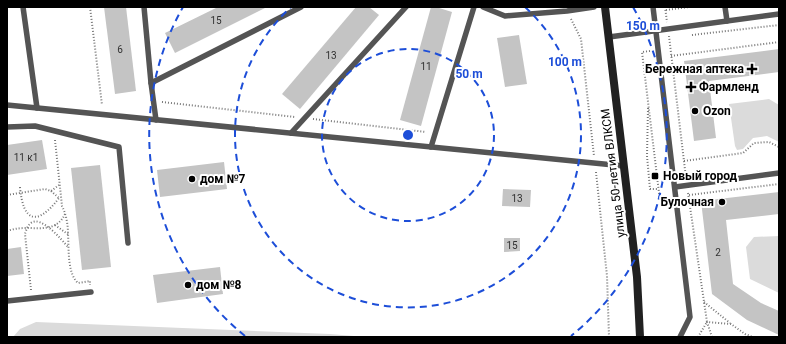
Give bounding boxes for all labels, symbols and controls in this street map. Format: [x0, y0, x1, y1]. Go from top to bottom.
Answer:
house number: 15 [210, 15, 222, 26]
text: 150 m [626, 19, 660, 33]
house number: 6 [117, 44, 123, 55]
house number: 13 [325, 50, 337, 61]
text: 100 m [548, 55, 582, 69]
house number: 11 [420, 61, 432, 72]
place label: Бережная аптека [645, 62, 745, 76]
marker: Бережная аптека [747, 64, 757, 74]
text: 50 m [455, 67, 483, 81]
place label: Фармленд [699, 80, 759, 94]
marker: Фармленд [686, 82, 696, 92]
place label: Ozon [703, 104, 731, 118]
marker: Ozon [690, 106, 700, 116]
street label: улица 50-летия ВЛКСМ [598, 108, 628, 238]
centre of rings [401, 128, 415, 142]
house number: 11 к1 [14, 152, 38, 163]
place label: Новый город [663, 169, 738, 183]
marker: Новый город [650, 171, 660, 181]
place label: дом №7 [200, 172, 246, 186]
marker: дом №7 [187, 174, 197, 184]
house number: 13 [511, 193, 523, 204]
place label: Булочная [661, 195, 714, 209]
marker: Булочная [717, 197, 727, 207]
house number: 15 [506, 240, 518, 251]
house number: 2 [715, 247, 721, 258]
place label: дом №8 [196, 278, 242, 292]
marker: дом №8 [183, 280, 193, 290]

